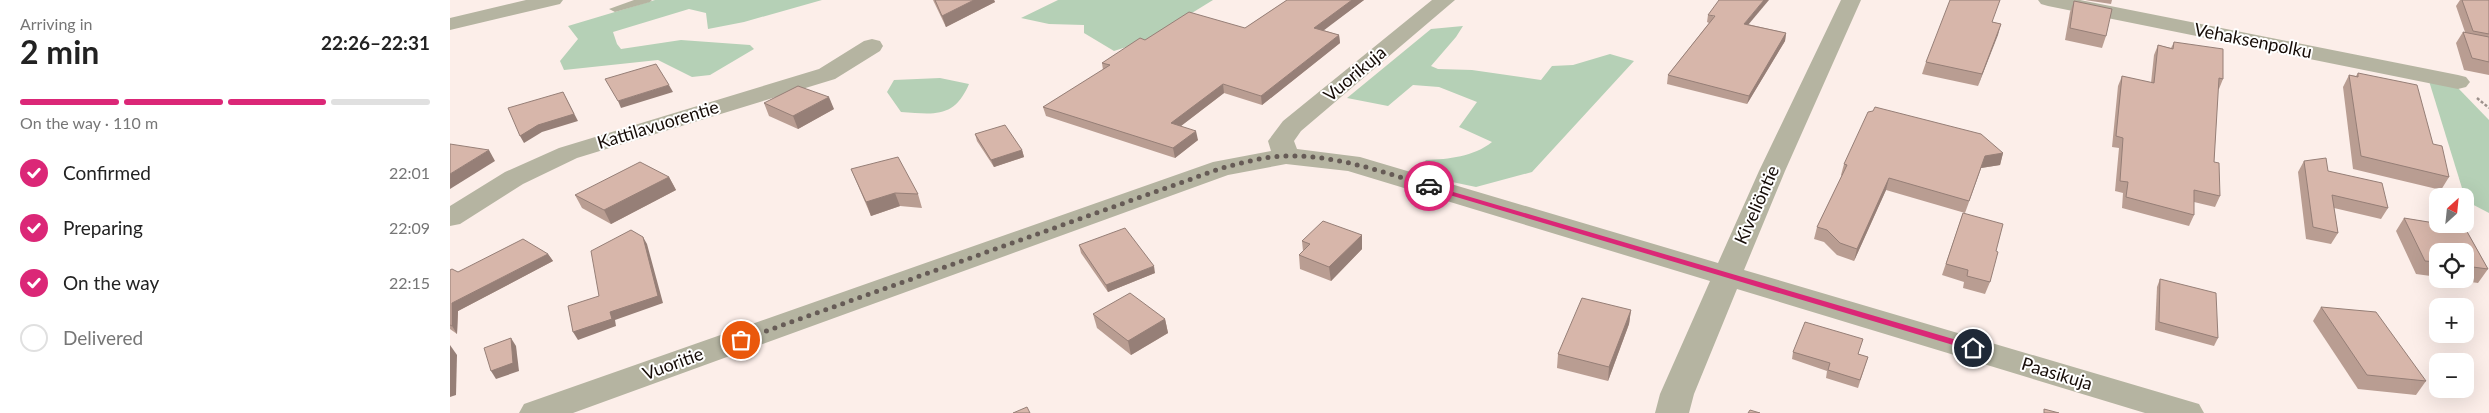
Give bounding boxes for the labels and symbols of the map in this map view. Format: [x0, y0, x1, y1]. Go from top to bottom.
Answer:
street label: Vehaksenpolku [2192, 18, 2314, 62]
street label: Vuorikuja [1319, 41, 1390, 106]
street label: Kattilavuorentie [594, 95, 721, 153]
courier [1404, 161, 1454, 211]
street label: Kiveliöntie [1729, 162, 1783, 247]
north arrow [2429, 188, 2474, 232]
pin [720, 319, 762, 361]
pin [1952, 327, 1994, 369]
street label: Vuoritie [639, 342, 706, 384]
street label: Paasikuja [2019, 352, 2095, 394]

